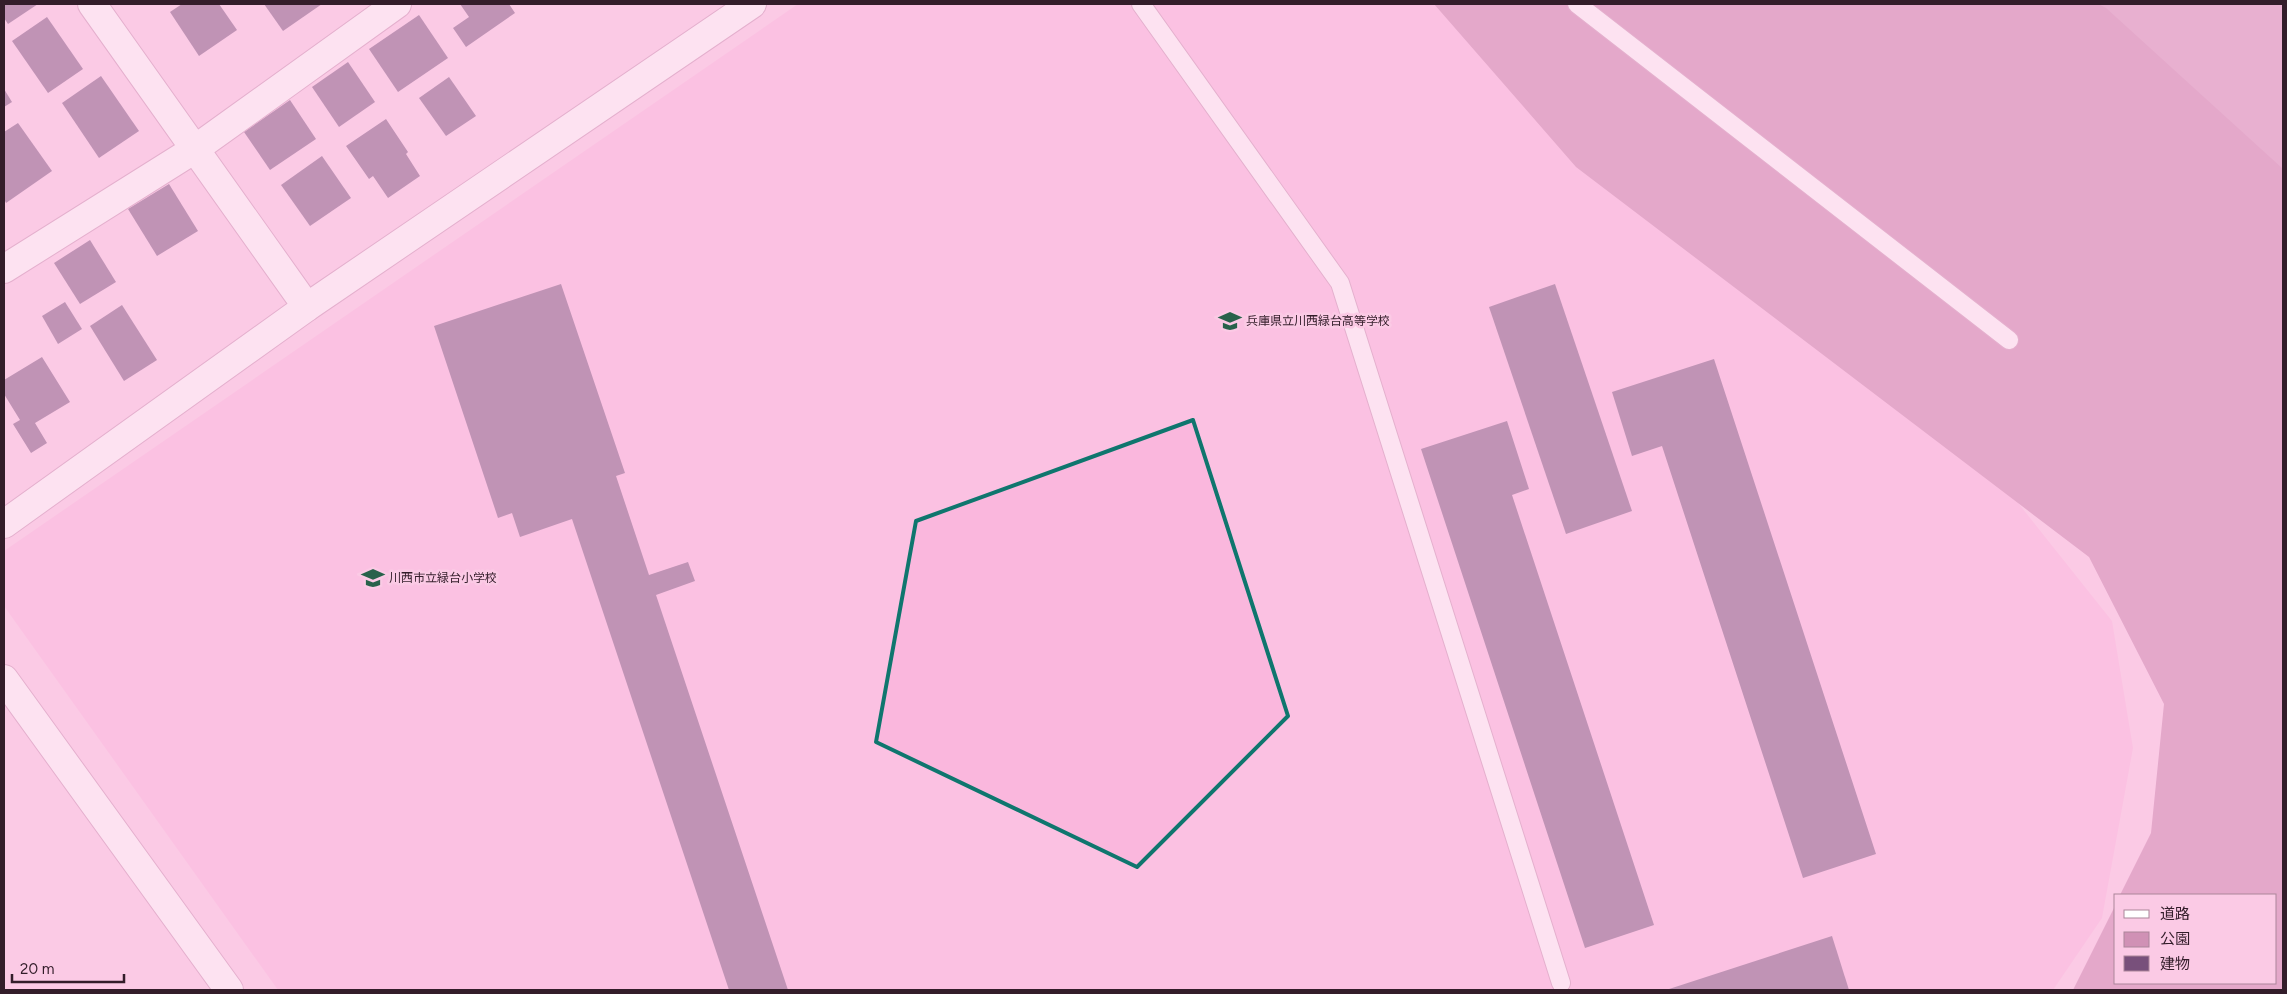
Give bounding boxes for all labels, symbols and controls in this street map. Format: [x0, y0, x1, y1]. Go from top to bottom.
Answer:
school or university icon: 兵庫県立川西緑台高等学校 [1217, 308, 1243, 334]
place label: 兵庫県立川西緑台高等学校 [1246, 314, 1390, 328]
school or university icon: 川西市立緑台小学校 [360, 565, 386, 591]
place label: 川西市立緑台小学校 [389, 571, 497, 585]
legend [2114, 894, 2277, 984]
text: 道路 [2160, 905, 2190, 923]
text: 公園 [2160, 930, 2190, 948]
scale bar [12, 952, 125, 984]
text: 建物 [2160, 955, 2190, 973]
text: 20 m [20, 960, 54, 978]

